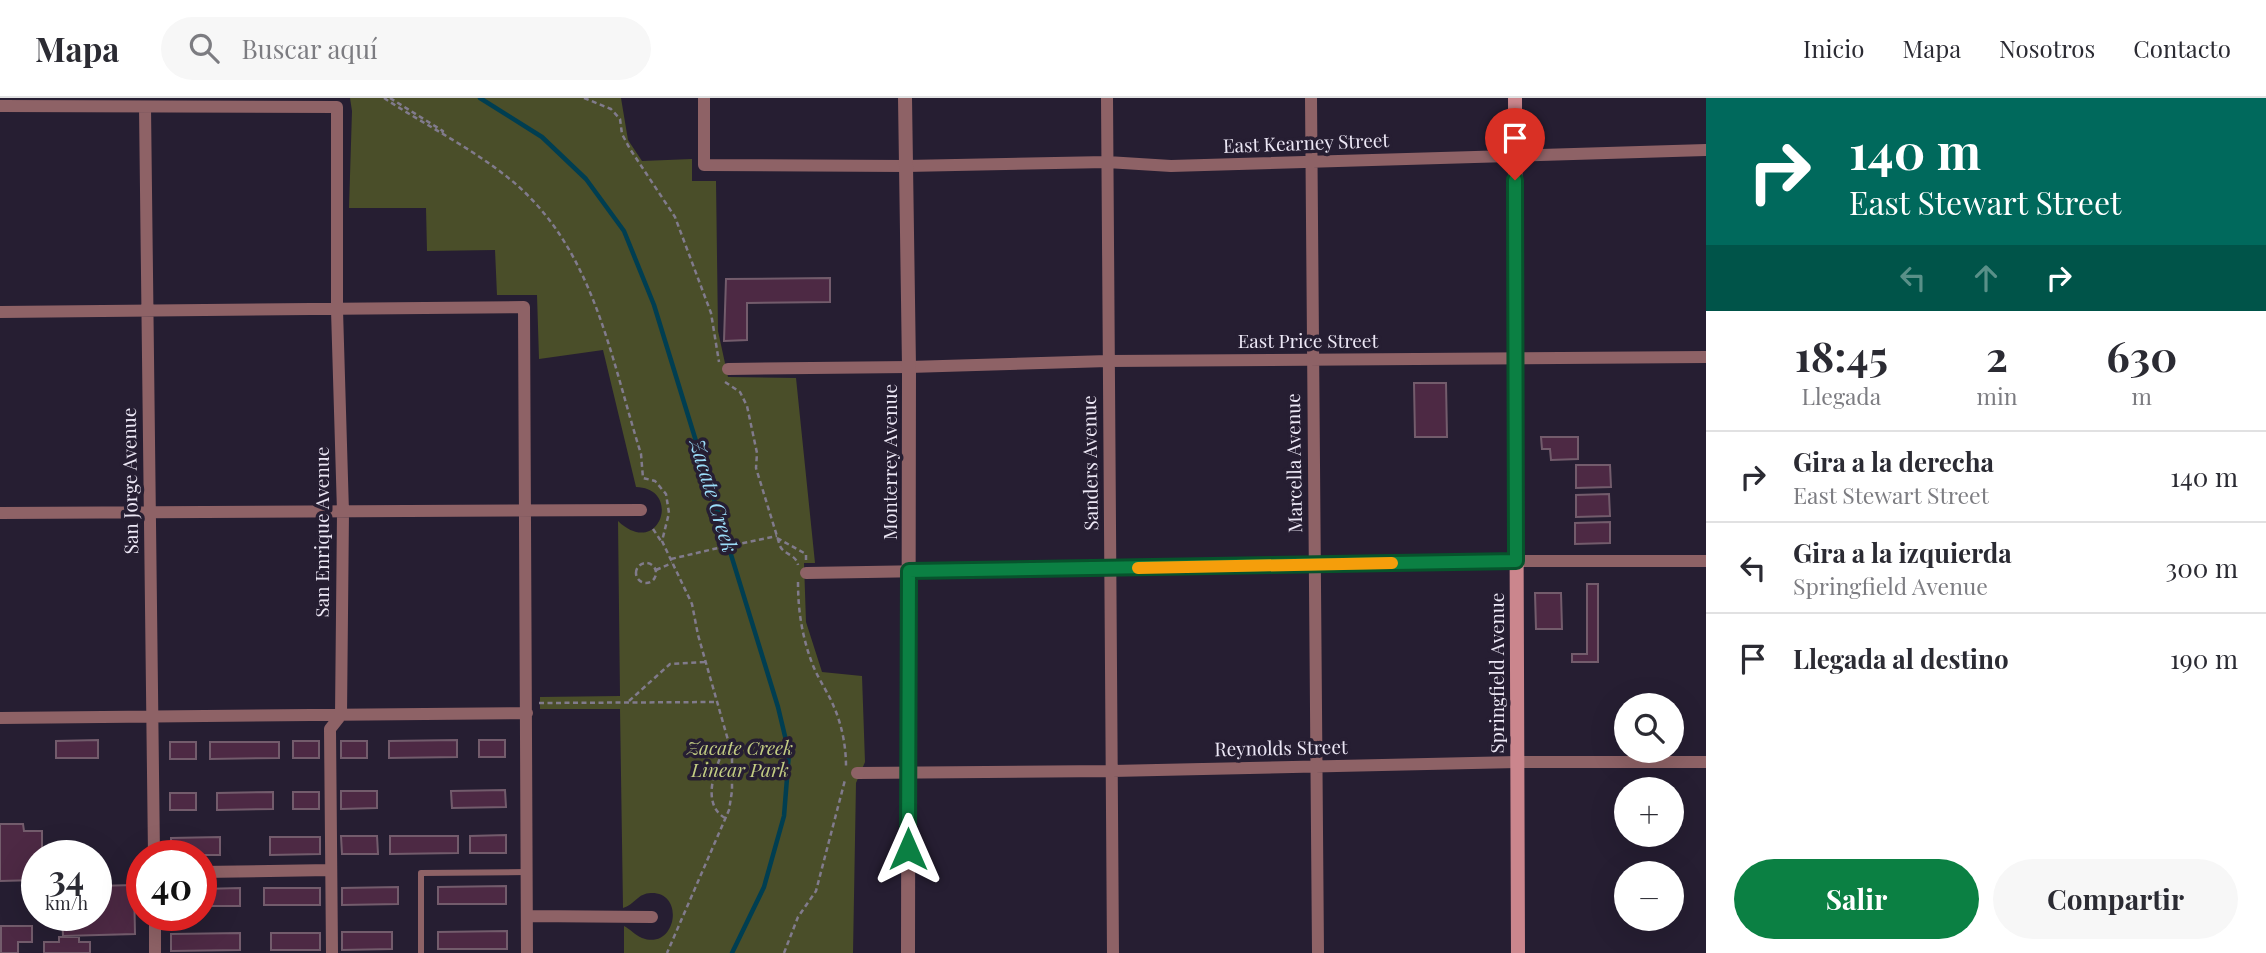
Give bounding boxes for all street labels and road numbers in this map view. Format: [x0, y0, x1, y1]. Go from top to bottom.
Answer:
street label: East Kearney Street [1222, 126, 1390, 158]
street label: East Price Street [1238, 327, 1378, 353]
street label: Monterrey Avenue [876, 384, 902, 540]
street label: Marcella Avenue [1279, 393, 1307, 533]
street label: Sanders Avenue [1075, 395, 1103, 531]
street label: San Jorge Avenue [115, 407, 143, 555]
street label: San Enrique Avenue [308, 447, 334, 617]
street label: Springfield Avenue [1483, 593, 1509, 754]
street label: Reynolds Street [1214, 733, 1348, 761]

